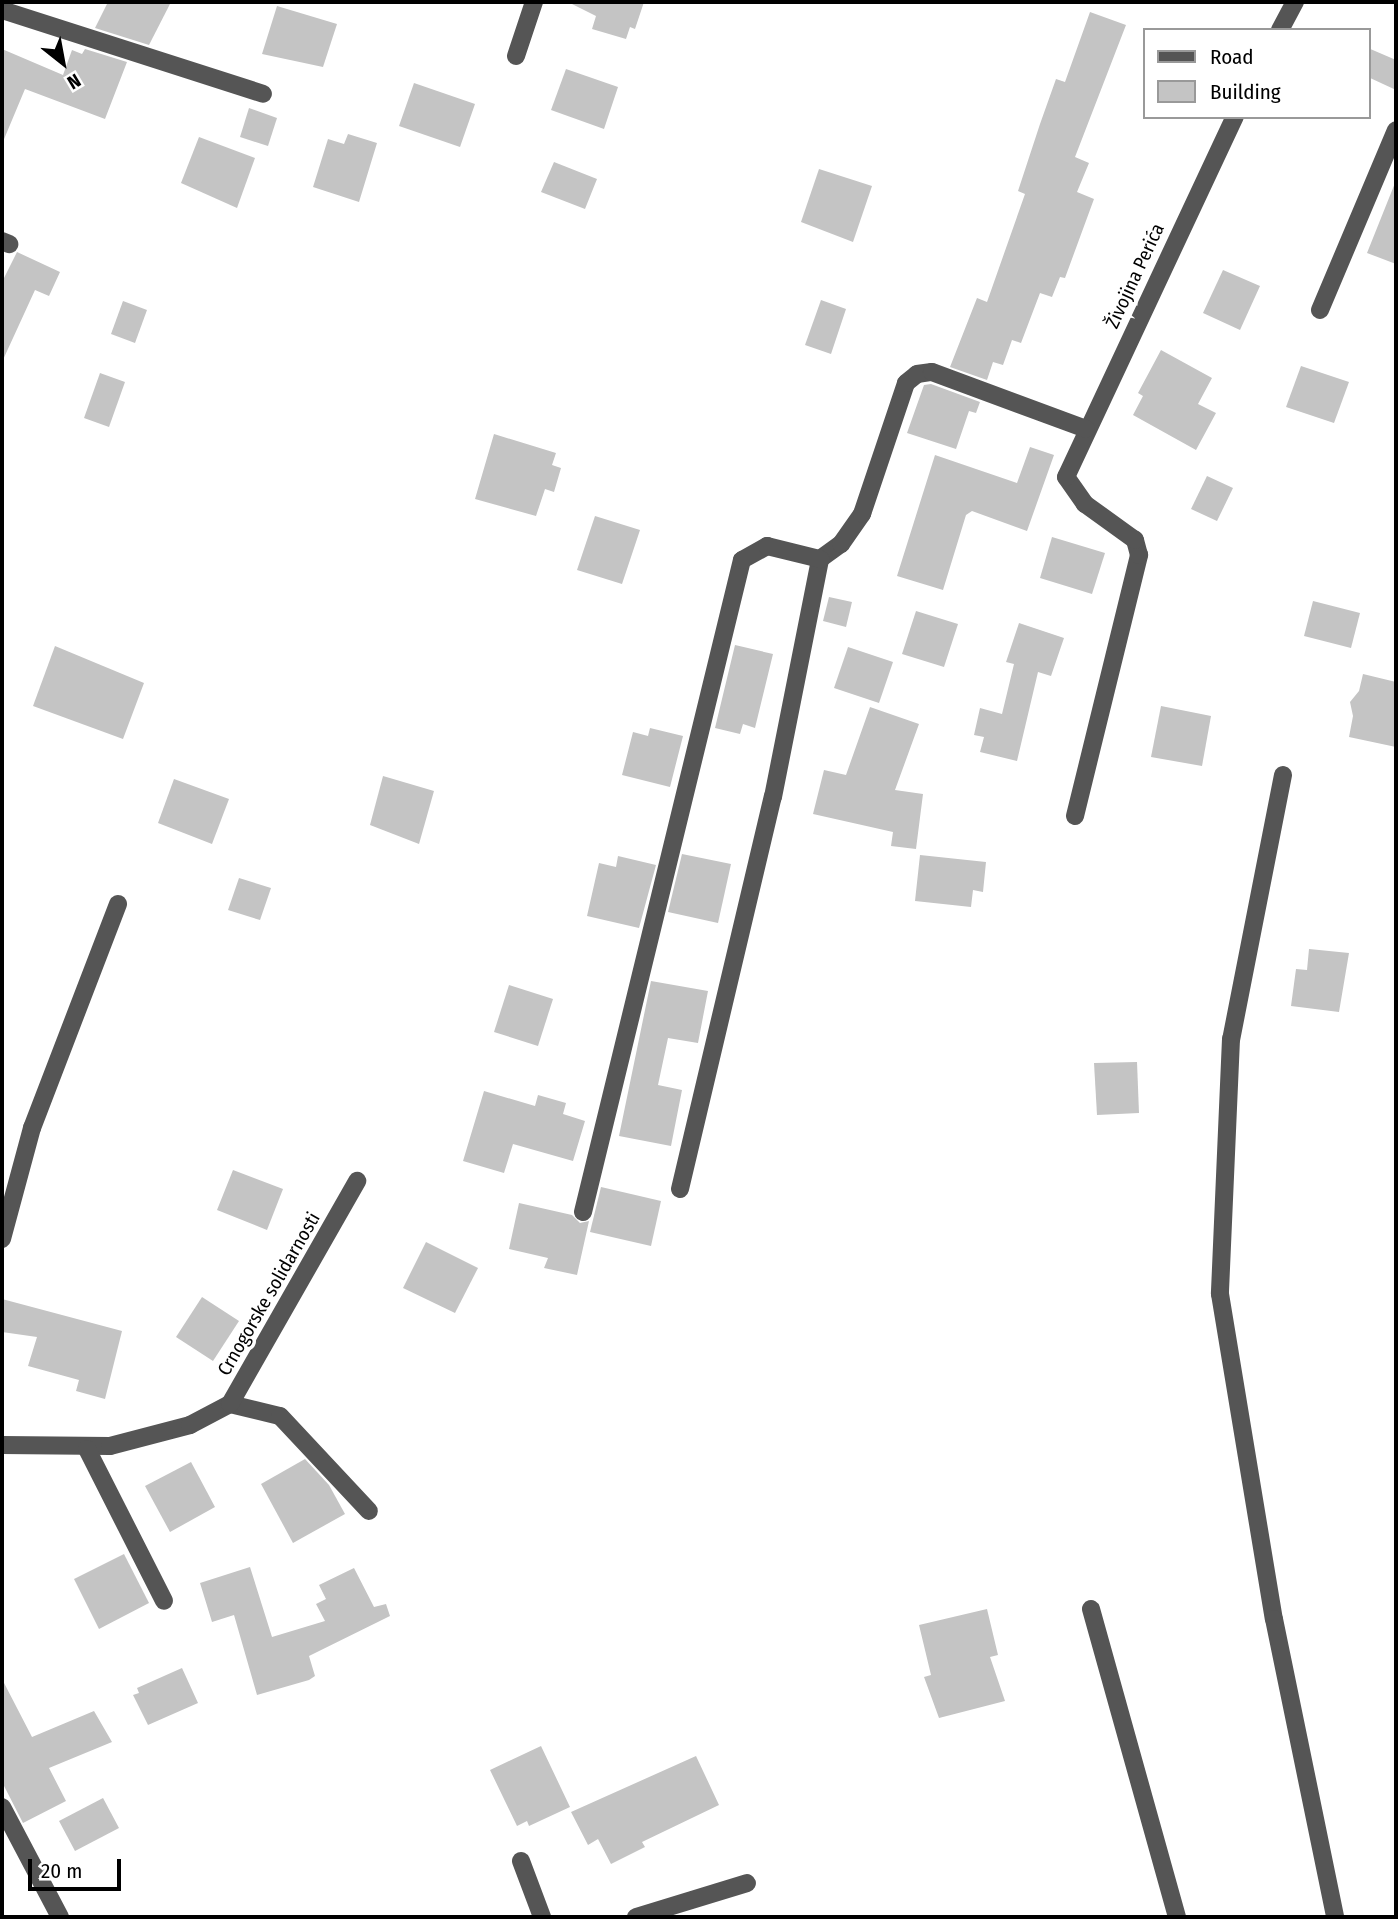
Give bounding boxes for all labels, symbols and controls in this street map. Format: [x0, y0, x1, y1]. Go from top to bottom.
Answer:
north arrow [28, 28, 98, 98]
legend [1142, 28, 1370, 119]
text: Road [1210, 44, 1254, 70]
text: N [63, 69, 85, 94]
text: Building [1210, 79, 1281, 105]
street label: Živojina Perića [1101, 220, 1169, 332]
street label: Crnogorske solidarnosti [213, 1208, 325, 1380]
scale bar [32, 1846, 124, 1890]
text: 20 m [41, 1858, 82, 1884]

